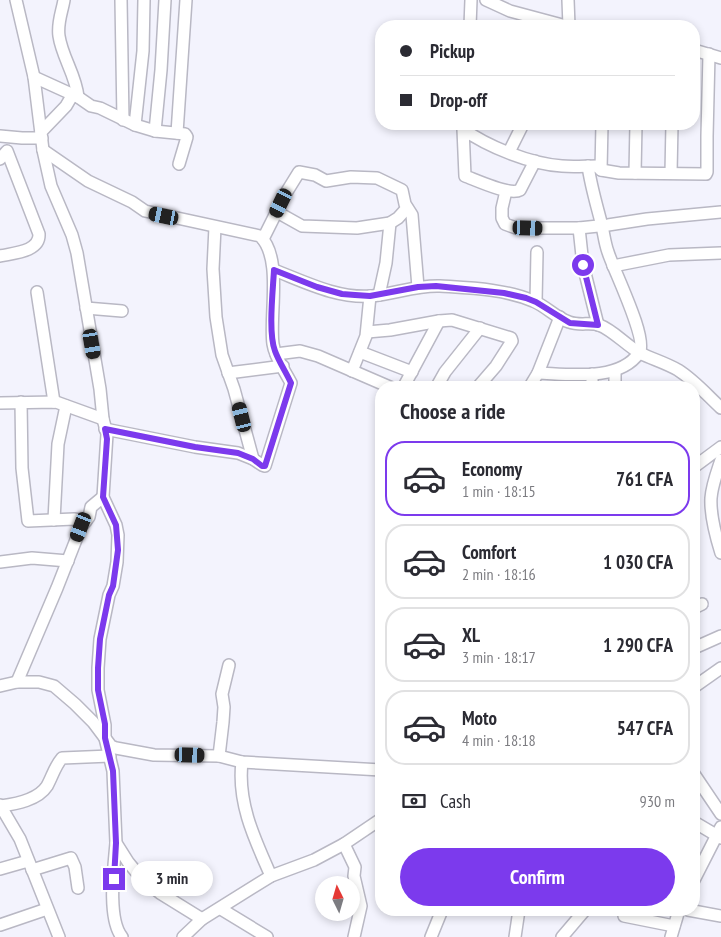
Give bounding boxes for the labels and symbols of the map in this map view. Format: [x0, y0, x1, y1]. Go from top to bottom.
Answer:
car [267, 186, 294, 220]
car [147, 206, 180, 226]
car [512, 220, 543, 236]
route start [572, 254, 594, 276]
car [82, 328, 101, 360]
car [231, 401, 252, 433]
car [68, 510, 93, 544]
car [174, 747, 205, 763]
callout: 3 min [132, 862, 214, 896]
route end [103, 868, 125, 890]
north arrow [315, 876, 360, 921]

